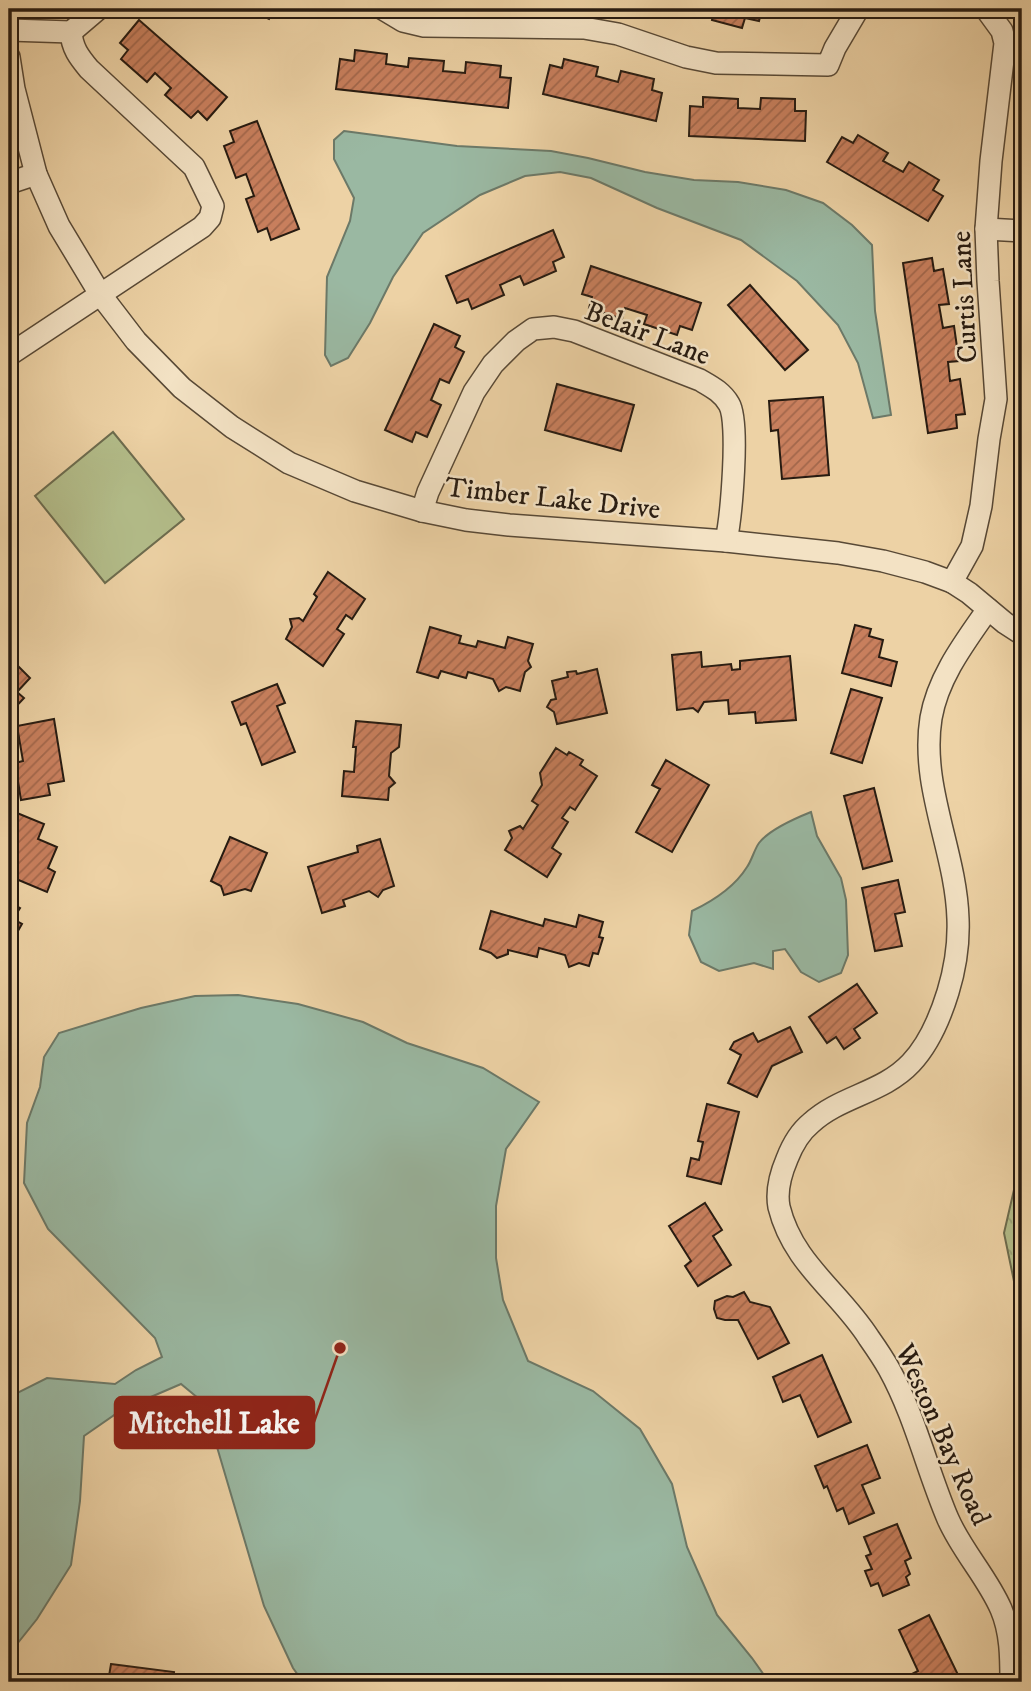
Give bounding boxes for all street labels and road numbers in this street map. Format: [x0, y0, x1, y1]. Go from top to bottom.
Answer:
street label: Curtis Lane [944, 230, 985, 364]
street label: Belair Lane [580, 294, 715, 373]
street label: Timber Lake Drive [444, 470, 662, 527]
street label: Weston Bay Road [887, 1337, 998, 1531]

